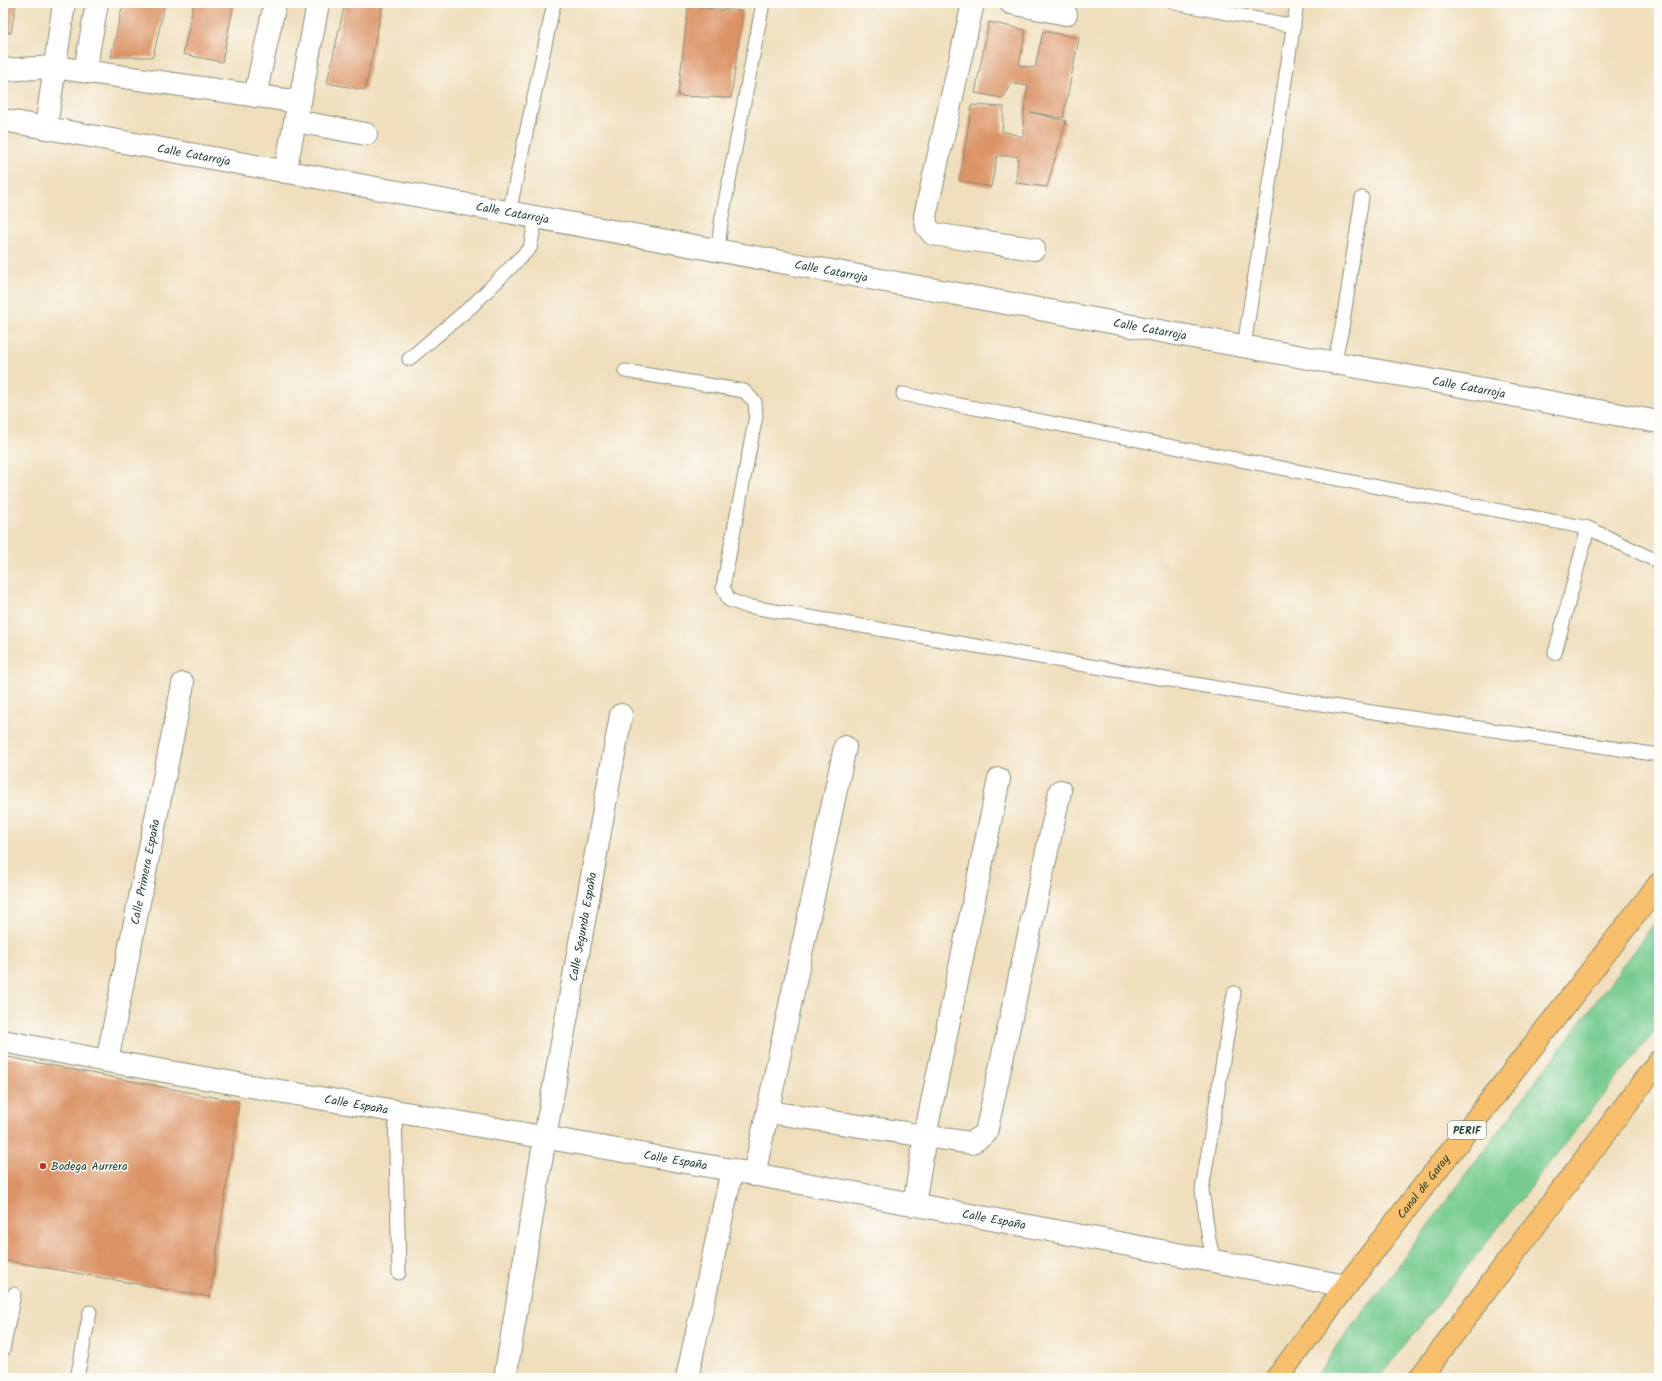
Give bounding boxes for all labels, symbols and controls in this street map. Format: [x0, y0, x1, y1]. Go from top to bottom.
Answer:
street label: Calle Catarroja [156, 139, 232, 171]
street label: Calle Catarroja [474, 197, 551, 229]
street label: Calle Catarroja [793, 256, 870, 288]
street label: Calle Catarroja [1112, 314, 1189, 346]
street label: Calle Catarroja [1431, 372, 1507, 404]
street label: Calle Primera España [126, 817, 166, 926]
street label: Calle Segunda España [564, 870, 603, 983]
street label: Calle España [323, 1090, 390, 1120]
road number: PERIF [1448, 1121, 1486, 1139]
street label: Calle España [642, 1146, 709, 1176]
street label: Canal de Garay [1393, 1150, 1455, 1223]
place label: Bodega Aurrera [51, 1157, 128, 1176]
marker: Bodega Aurrera [38, 1161, 48, 1171]
street label: Calle España [960, 1205, 1028, 1235]

